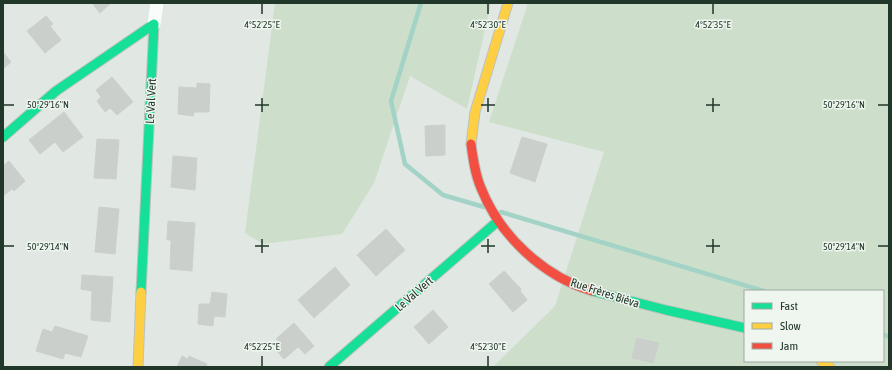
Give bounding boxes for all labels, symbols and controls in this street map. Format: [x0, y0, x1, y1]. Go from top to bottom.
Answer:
text: 4°52'25"E [244, 19, 280, 30]
text: 4°52'30"E [470, 19, 506, 30]
text: 4°52'35"E [695, 19, 731, 30]
street label: Le Val Vert [143, 77, 159, 124]
text: 50°29'16"N [27, 99, 69, 110]
text: 50°29'16"N [823, 99, 865, 110]
text: 50°29'14"N [27, 241, 69, 252]
text: 50°29'14"N [823, 241, 865, 252]
street label: Le Val Vert [392, 273, 436, 314]
street label: Rue Frères Biéva [569, 275, 641, 311]
legend [744, 290, 884, 362]
text: Fast [780, 299, 798, 313]
text: Slow [780, 319, 801, 333]
text: Jam [780, 339, 798, 353]
text: 4°52'25"E [244, 341, 280, 352]
text: 4°52'30"E [470, 341, 506, 352]

